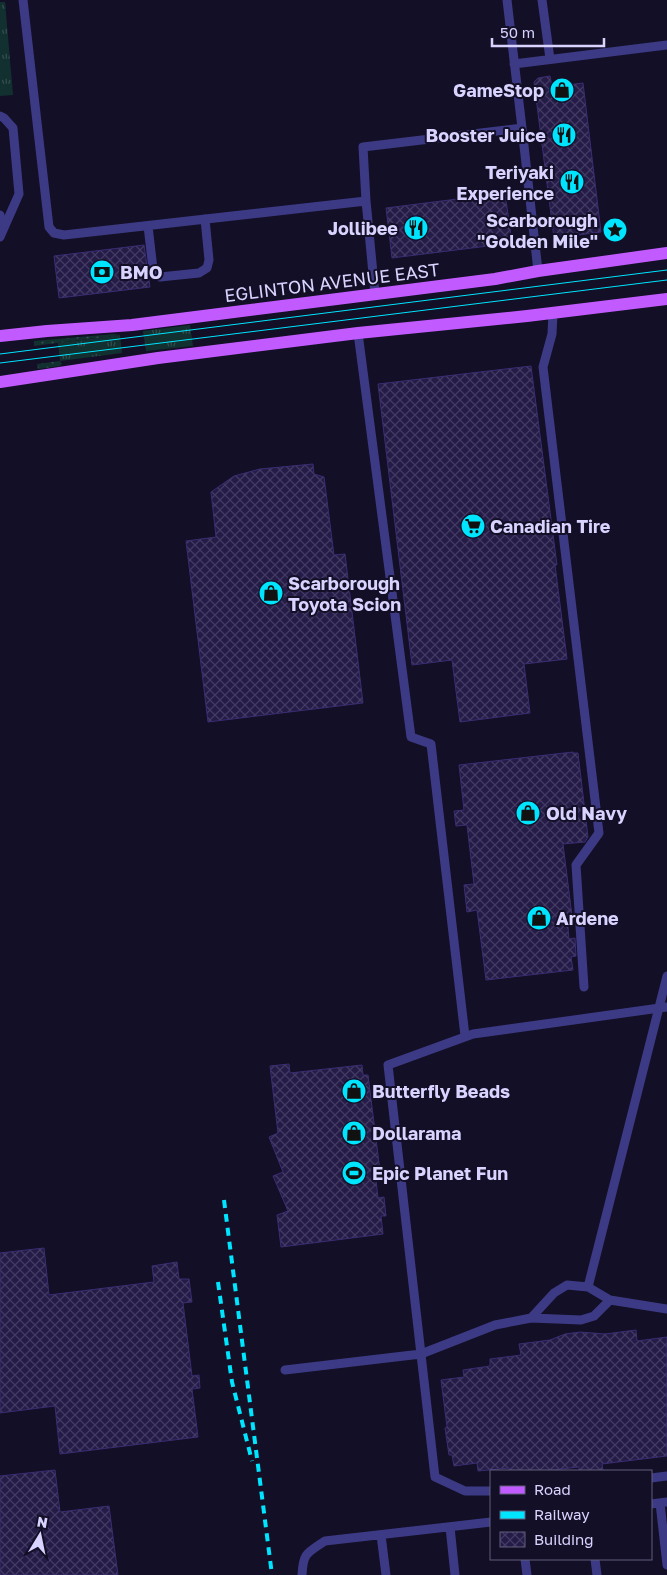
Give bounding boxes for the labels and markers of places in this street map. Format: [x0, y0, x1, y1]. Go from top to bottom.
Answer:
shop icon: GameStop [549, 77, 575, 103]
place label: GameStop [453, 79, 544, 101]
restaurant icon: Booster Juice [551, 122, 577, 148]
place label: Booster Juice [426, 124, 546, 146]
place label: Teriyaki Experience [456, 161, 554, 204]
restaurant icon: Teriyaki Experience [559, 169, 585, 195]
place label: Scarborough "Golden Mile" [477, 209, 598, 252]
restaurant icon: Jollibee [403, 215, 429, 241]
place label: Jollibee [328, 217, 398, 239]
place icon: Scarborough "Golden Mile" [602, 217, 628, 243]
bank icon: BMO [89, 259, 115, 285]
place label: BMO [120, 261, 163, 283]
supermarket icon: Canadian Tire [460, 513, 486, 539]
place label: Canadian Tire [490, 515, 611, 537]
place label: Scarborough Toyota Scion [288, 572, 401, 615]
shop icon: Scarborough Toyota Scion [258, 580, 284, 606]
shop icon: Old Navy [515, 800, 541, 826]
place label: Old Navy [546, 802, 627, 824]
shop icon: Ardene [526, 905, 552, 931]
place label: Ardene [556, 907, 619, 929]
shop icon: Butterfly Beads [341, 1078, 367, 1104]
place label: Butterfly Beads [372, 1080, 510, 1102]
shop icon: Dollarama [341, 1120, 367, 1146]
place label: Dollarama [372, 1122, 462, 1144]
sports icon: Epic Planet Fun [341, 1160, 367, 1186]
place label: Epic Planet Fun [372, 1162, 508, 1184]

